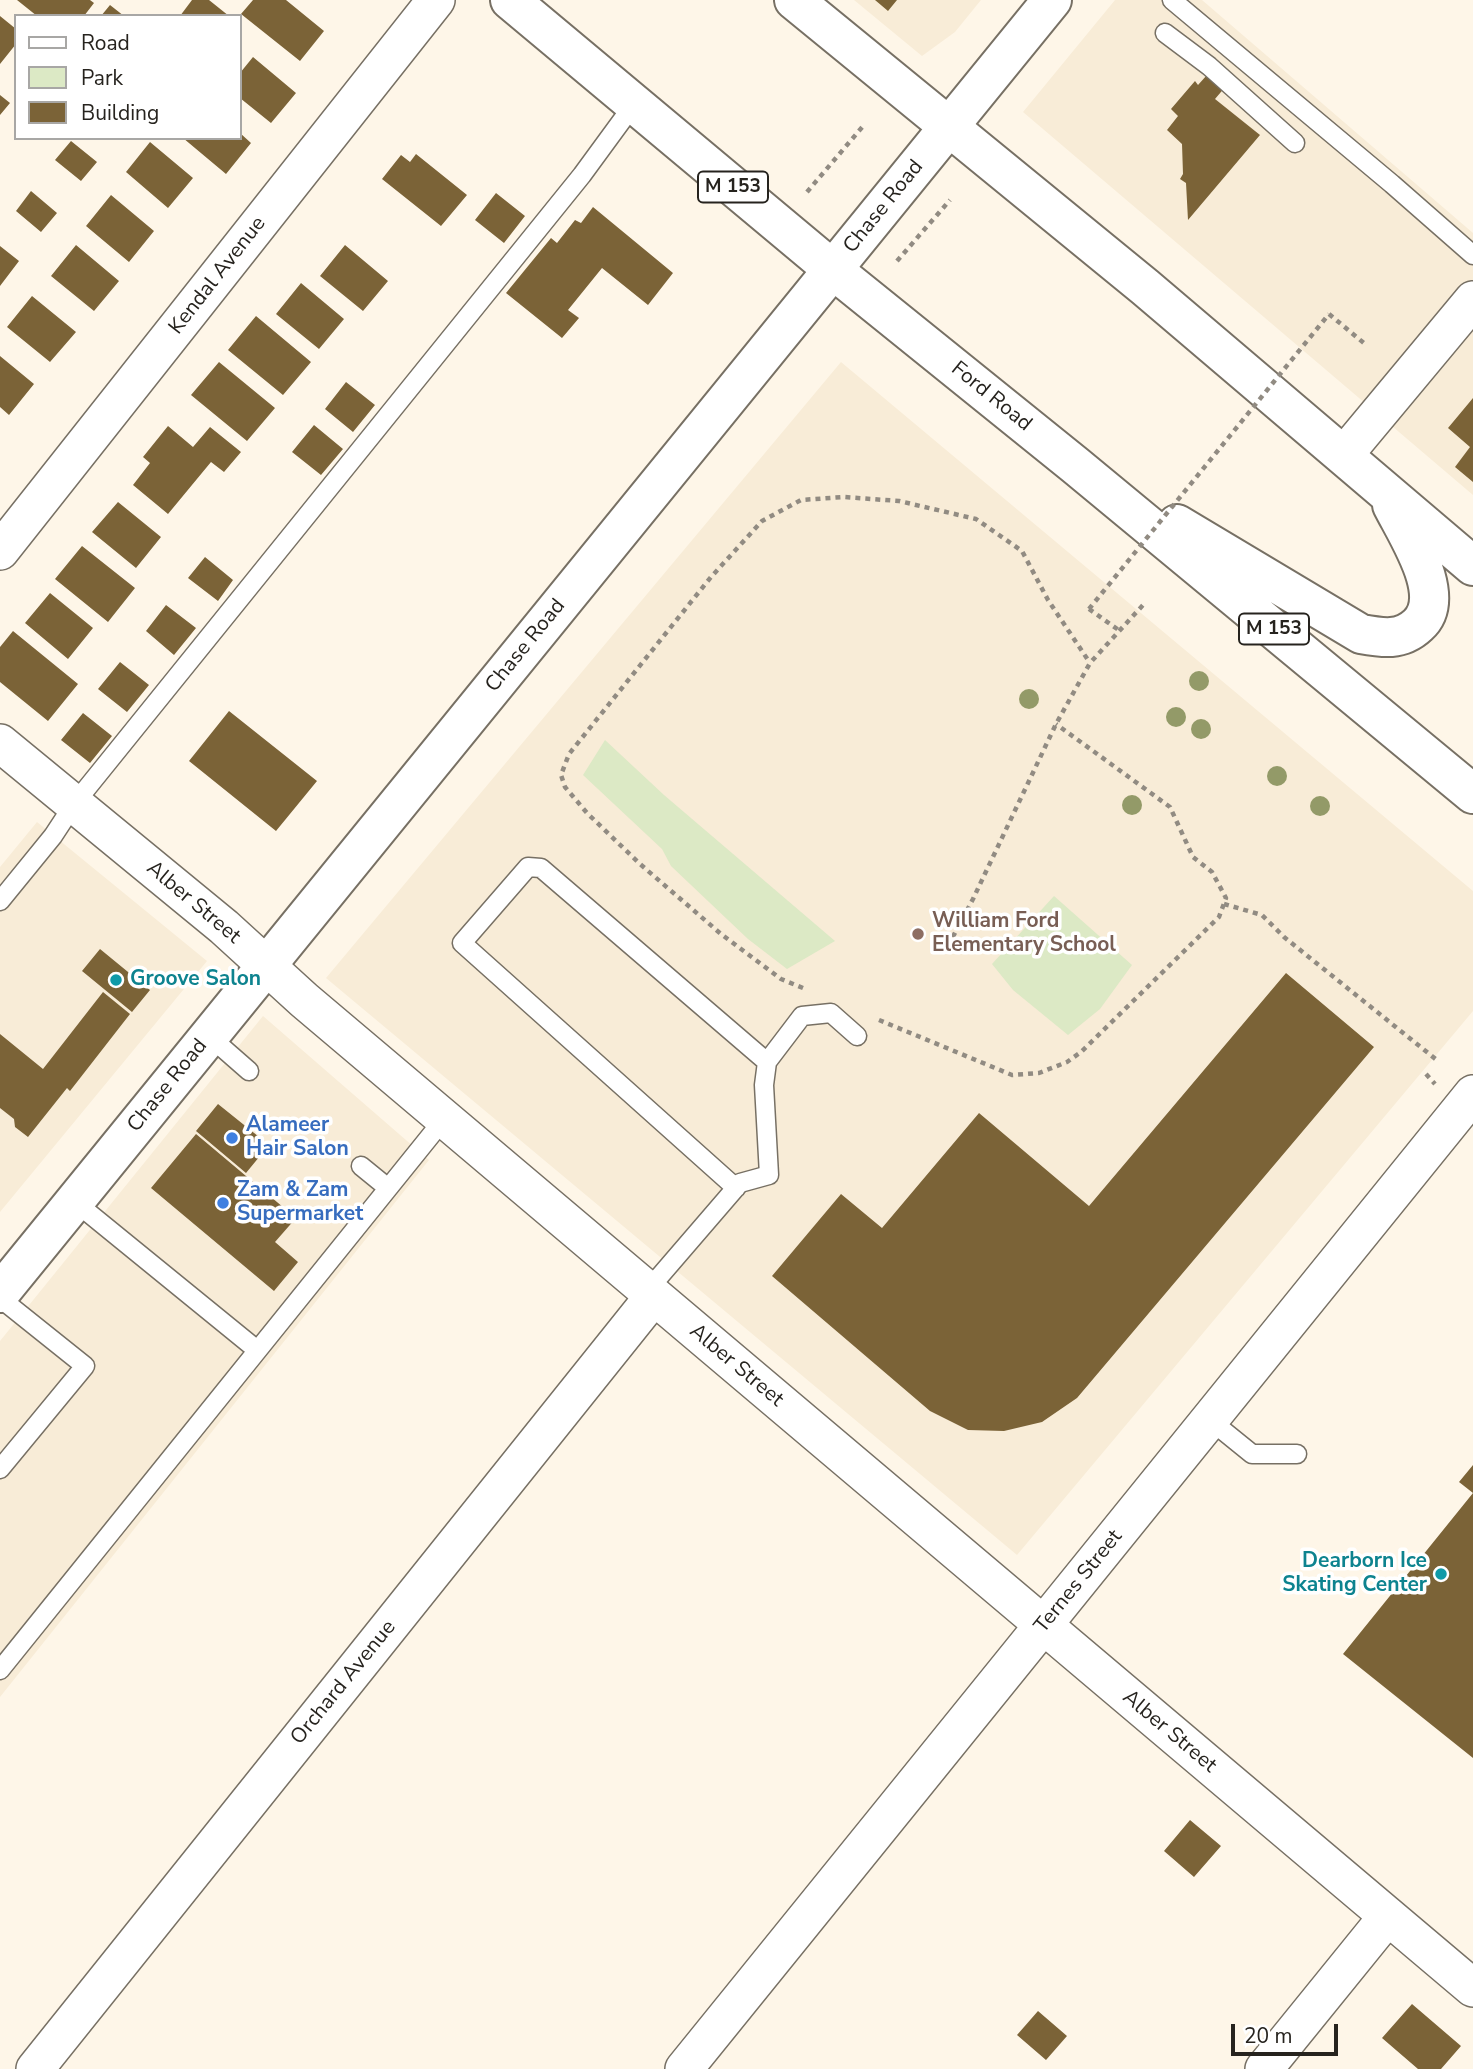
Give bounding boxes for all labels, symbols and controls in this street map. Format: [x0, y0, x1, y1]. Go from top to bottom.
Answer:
legend [14, 14, 242, 140]
text: Road [81, 29, 130, 57]
text: Park [81, 64, 123, 92]
text: Building [81, 99, 159, 127]
street label: Chase Road [839, 155, 929, 259]
road number: M 153 [698, 172, 768, 202]
street label: Kendal Avenue [164, 212, 272, 340]
street label: Ford Road [946, 357, 1036, 437]
street label: Chase Road [481, 594, 571, 698]
road number: M 153 [1239, 614, 1309, 644]
street label: Alber Street [141, 856, 245, 950]
place label: William Ford Elementary School [932, 909, 1116, 959]
marker: William Ford Elementary School [910, 926, 926, 942]
place label: Groove Salon [130, 967, 261, 993]
marker: Groove Salon [108, 972, 124, 988]
street label: Chase Road [123, 1034, 213, 1138]
place label: Alameer Hair Salon [246, 1113, 349, 1163]
marker: Alameer Hair Salon [224, 1130, 240, 1146]
place label: Zam & Zam Supermarket [237, 1178, 363, 1228]
marker: Zam & Zam Supermarket [215, 1195, 231, 1211]
street label: Alber Street [684, 1319, 788, 1413]
street label: Ternes Street [1030, 1525, 1128, 1639]
place label: Dearborn Ice Skating Center [1282, 1549, 1427, 1599]
marker: Dearborn Ice Skating Center [1433, 1566, 1449, 1582]
street label: Orchard Avenue [286, 1616, 402, 1750]
street label: Alber Street [1117, 1685, 1221, 1779]
scale bar [1235, 2010, 1342, 2054]
text: 20 m [1244, 2022, 1293, 2050]

